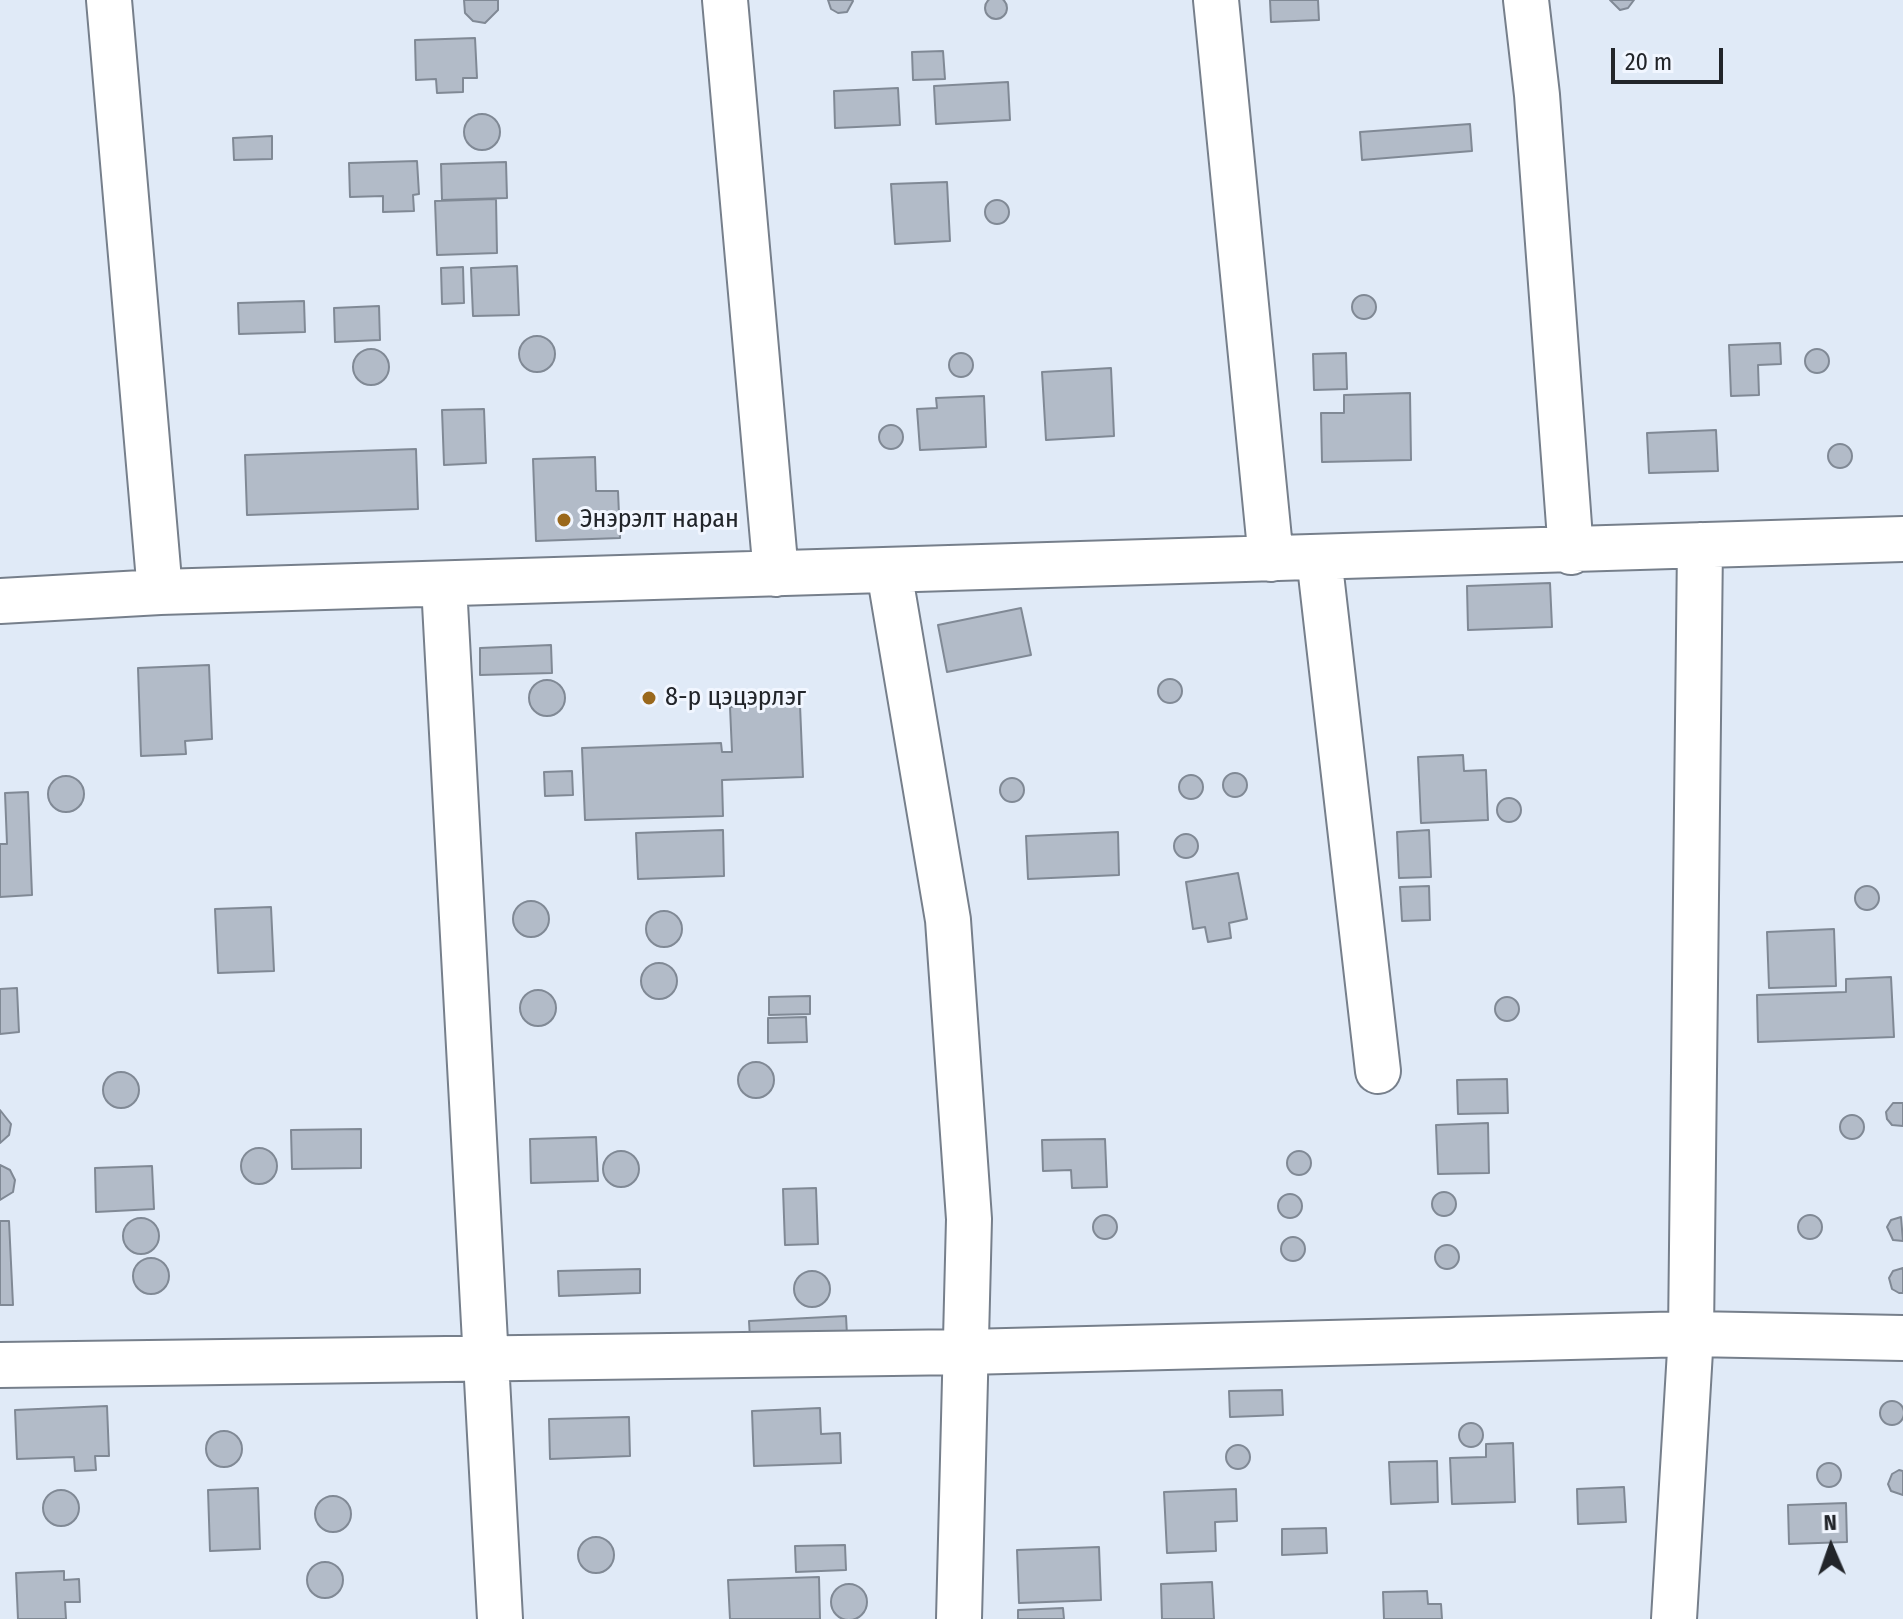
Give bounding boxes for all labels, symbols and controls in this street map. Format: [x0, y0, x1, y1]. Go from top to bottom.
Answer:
scale bar [1615, 32, 1727, 82]
text: 20 m [1625, 48, 1672, 76]
place label: Энэрэлт наран [580, 504, 739, 536]
marker: Энэрэлт наран [555, 511, 573, 529]
place label: 8-р цэцэрлэг [665, 682, 806, 714]
marker: 8-р цэцэрлэг [640, 689, 658, 707]
north arrow [1791, 1507, 1871, 1587]
text: N [1823, 1509, 1837, 1536]

